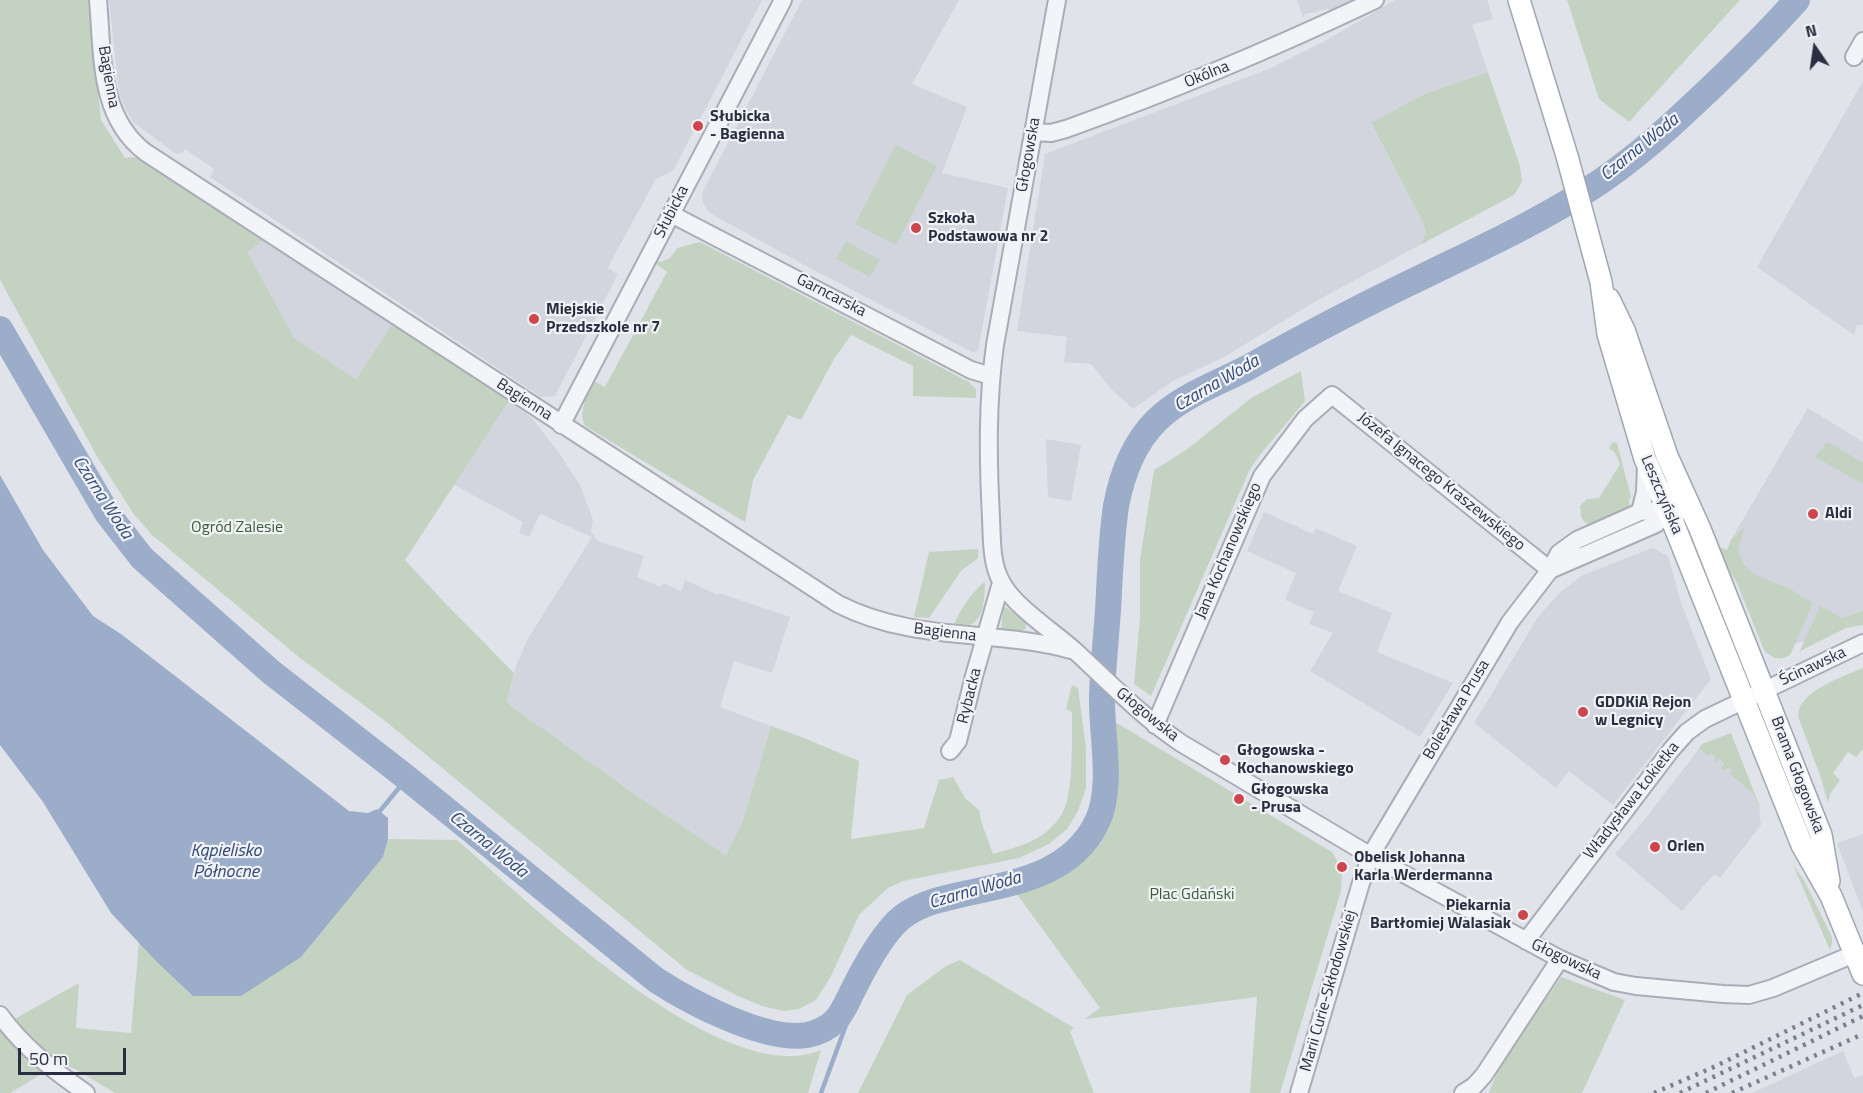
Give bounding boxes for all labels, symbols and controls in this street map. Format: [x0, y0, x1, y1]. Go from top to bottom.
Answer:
north arrow [1785, 18, 1845, 78]
text: N [1803, 18, 1819, 43]
street label: Bagienna [93, 44, 123, 110]
street label: Okólna [1182, 57, 1232, 93]
place label: Słubicka - Bagienna [710, 107, 785, 145]
water label: Czarna Woda [1596, 110, 1684, 186]
street label: Głogowska [1013, 116, 1045, 194]
marker: Słubicka - Bagienna [691, 119, 705, 133]
street label: Słubicka [651, 182, 693, 242]
place label: Szkoła Podstawowa nr 2 [928, 209, 1048, 247]
marker: Szkoła Podstawowa nr 2 [909, 221, 923, 235]
street label: Garncarska [793, 270, 869, 322]
place label: Miejskie Przedszkole nr 7 [546, 300, 660, 338]
marker: Miejskie Przedszkole nr 7 [527, 312, 541, 326]
water label: Czarna Woda [1171, 351, 1263, 417]
street label: Bagienna [492, 375, 556, 425]
street label: Józefa Ignacego Kraszewskiego [1354, 409, 1528, 555]
water label: Czarna Woda [67, 452, 137, 544]
street label: Leszczyńska [1636, 453, 1686, 537]
street label: Jana Kochanowskiego [1192, 480, 1266, 622]
place label: Aldi [1825, 504, 1852, 524]
marker: Aldi [1806, 507, 1820, 521]
park label: Ogród Zalesie [191, 518, 283, 538]
street label: Bagienna [913, 620, 977, 646]
street label: Ścinawska [1777, 643, 1849, 691]
street label: Bolesława Prusa [1420, 657, 1494, 763]
street label: Rybacka [954, 666, 986, 726]
street label: Głogowska [1112, 684, 1182, 746]
place label: GDDKiA Rejon w Legnicy [1595, 693, 1691, 731]
marker: GDDKiA Rejon w Legnicy [1576, 705, 1590, 719]
street label: Brama Głogowska [1766, 714, 1828, 836]
street label: Władysława Łokietka [1580, 738, 1684, 864]
place label: Głogowska - Kochanowskiego [1237, 741, 1354, 779]
marker: Głogowska - Kochanowskiego [1218, 753, 1232, 767]
place label: Głogowska - Prusa [1251, 780, 1329, 818]
marker: Głogowska - Prusa [1232, 792, 1246, 806]
water label: Czarna Woda [444, 807, 532, 883]
place label: Orlen [1667, 837, 1705, 857]
marker: Orlen [1648, 840, 1662, 854]
water label: Kąpielisko Północne [191, 841, 261, 884]
place label: Obelisk Johanna Karla Werdermanna [1354, 848, 1493, 886]
marker: Obelisk Johanna Karla Werdermanna [1335, 860, 1349, 874]
water label: Czarna Woda [927, 868, 1023, 914]
park label: Plac Gdański [1149, 885, 1235, 905]
place label: Piekarnia Bartłomiej Walasiak [1370, 896, 1511, 934]
street label: Marii Curie-Skłodowskiej [1297, 908, 1361, 1074]
marker: Piekarnia Bartłomiej Walasiak [1516, 908, 1530, 922]
street label: Głogowska [1528, 935, 1604, 985]
scale bar [21, 1036, 129, 1074]
text: 50 m [29, 1045, 68, 1072]

